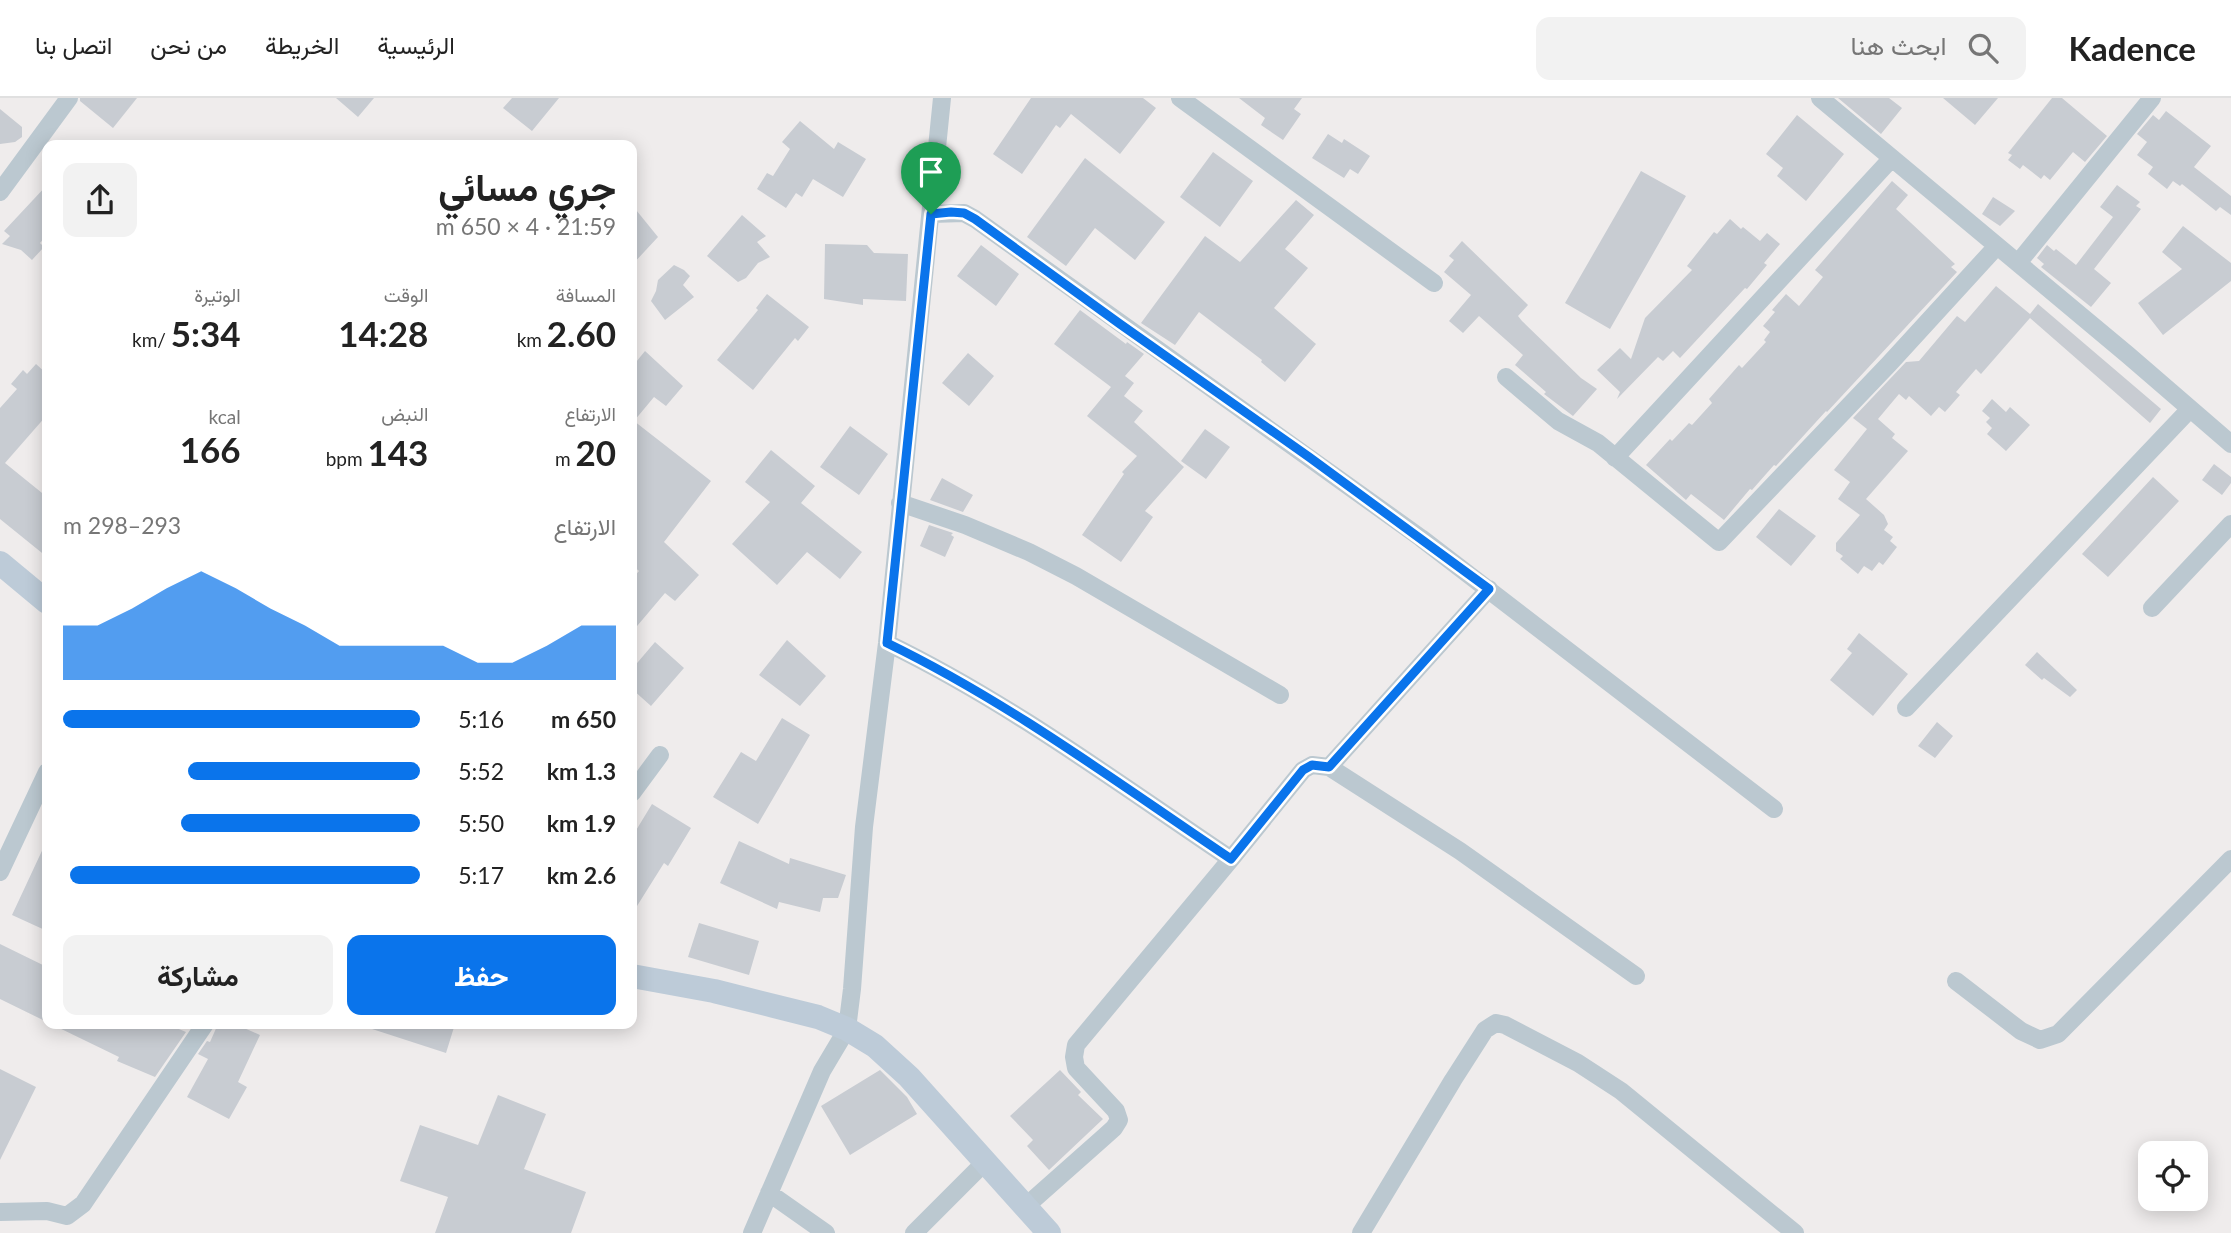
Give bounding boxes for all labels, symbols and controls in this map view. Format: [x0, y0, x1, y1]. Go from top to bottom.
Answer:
search box [1536, 17, 2026, 80]
text: Kadence [2068, 28, 2196, 68]
text: ابحث هنا [1851, 29, 1946, 61]
icon: search [1964, 29, 2002, 67]
text: اتصل بنا [35, 30, 112, 59]
text: من نحن [150, 30, 227, 59]
text: الخريطة [265, 30, 339, 59]
text: الرئيسية [377, 30, 455, 59]
pin [901, 142, 961, 214]
icon: arrive [912, 153, 950, 191]
button: share [63, 163, 137, 237]
text: جري مسائي [438, 163, 616, 209]
text: 21:59 · 4 × 650 m [436, 212, 616, 240]
text: الوتيرة [194, 283, 241, 306]
text: الوقت [384, 283, 428, 306]
text: المسافة [556, 283, 616, 306]
text: 5:34 [171, 312, 241, 354]
text: 14:28 [338, 312, 428, 354]
text: 2.60 [547, 312, 616, 354]
text: /km [132, 328, 171, 351]
text: km [517, 328, 547, 351]
text: النبض [381, 402, 428, 425]
text: الارتفاع [564, 402, 616, 425]
text: kcal [209, 405, 241, 428]
text: 166 [180, 428, 241, 470]
text: 143 [367, 431, 428, 473]
text: 20 [575, 431, 616, 473]
text: bpm [326, 447, 367, 470]
text: m [555, 447, 575, 470]
text: 293–298 m [63, 511, 181, 539]
text: الارتفاع [554, 512, 616, 540]
text: 5:16 [458, 705, 504, 733]
text: 650 m [551, 705, 616, 733]
text: 5:52 [458, 757, 504, 785]
text: 1.3 km [547, 757, 616, 785]
text: 5:50 [458, 809, 504, 837]
text: 1.9 km [547, 809, 616, 837]
text: 5:17 [458, 861, 504, 889]
text: 2.6 km [547, 861, 616, 889]
button: مشاركة [63, 935, 333, 1015]
button: حفظ [347, 935, 616, 1015]
map controls [2138, 1141, 2208, 1211]
button: locate [2138, 1141, 2208, 1211]

